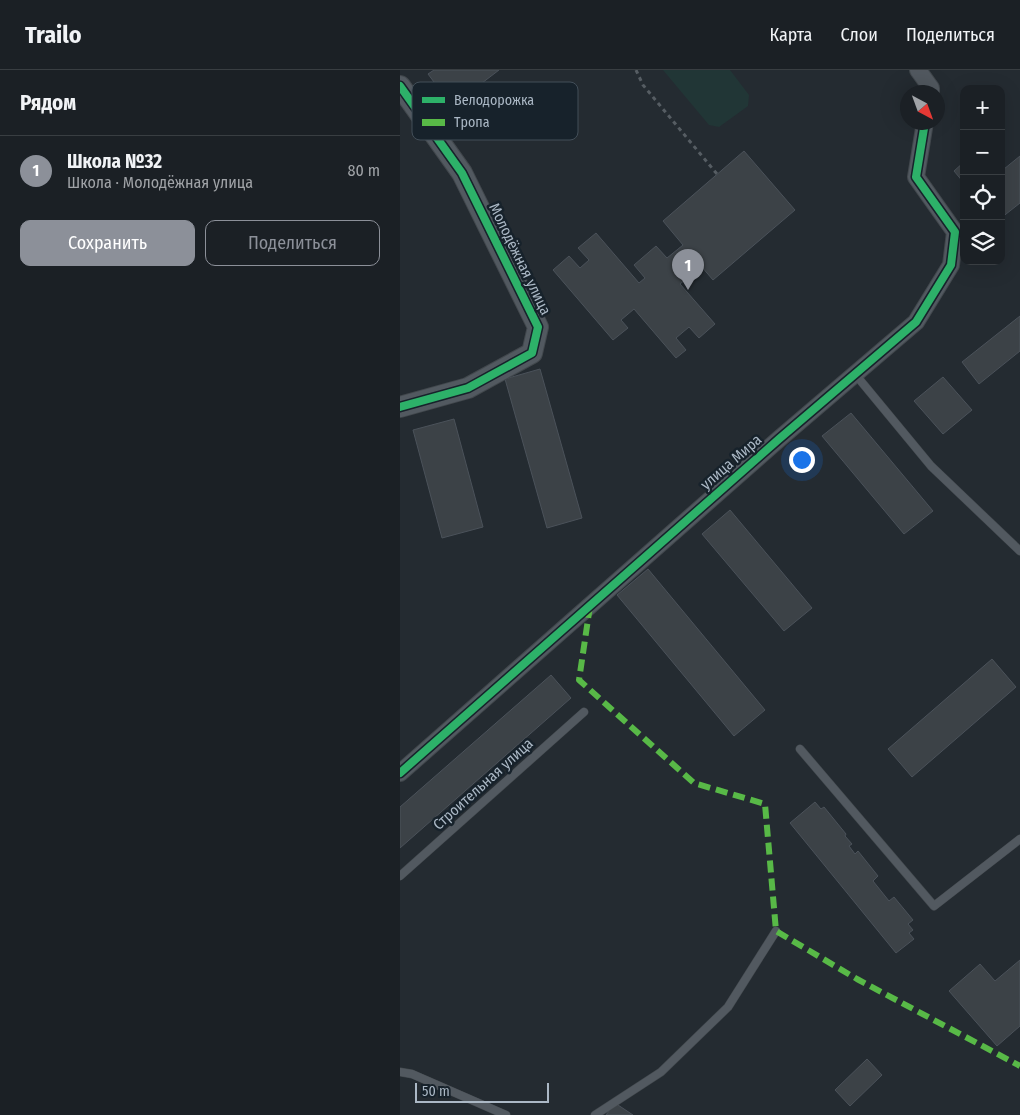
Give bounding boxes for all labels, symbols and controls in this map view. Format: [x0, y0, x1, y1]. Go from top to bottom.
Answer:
text: Trailo [25, 21, 82, 49]
text: Карта [769, 24, 812, 46]
text: Слои [840, 24, 878, 46]
text: Поделиться [906, 24, 995, 46]
legend [412, 82, 578, 140]
north arrow [900, 85, 945, 130]
map controls [960, 85, 1005, 265]
button: + [960, 85, 1005, 130]
text: Рядом [20, 90, 76, 116]
text: Велодорожка [454, 92, 534, 109]
text: Тропа [454, 114, 490, 131]
button: − [960, 130, 1005, 175]
text: Школа №32 [67, 150, 162, 173]
text: 1 [33, 161, 39, 180]
text: 80 m [348, 161, 380, 180]
text: Школа · Молодёжная улица [67, 173, 253, 192]
button: locate [960, 175, 1005, 220]
street label: Молодёжная улица [485, 200, 555, 318]
button: Сохранить [20, 220, 195, 266]
button: Поделиться [205, 220, 380, 266]
button: layers [960, 220, 1005, 265]
pin: 1 [672, 249, 704, 290]
street label: улица Мира [697, 431, 765, 493]
your location [789, 447, 815, 473]
street label: Строительная улица [429, 734, 537, 834]
scale bar [415, 1080, 549, 1103]
text: 50 m [422, 1083, 450, 1100]

